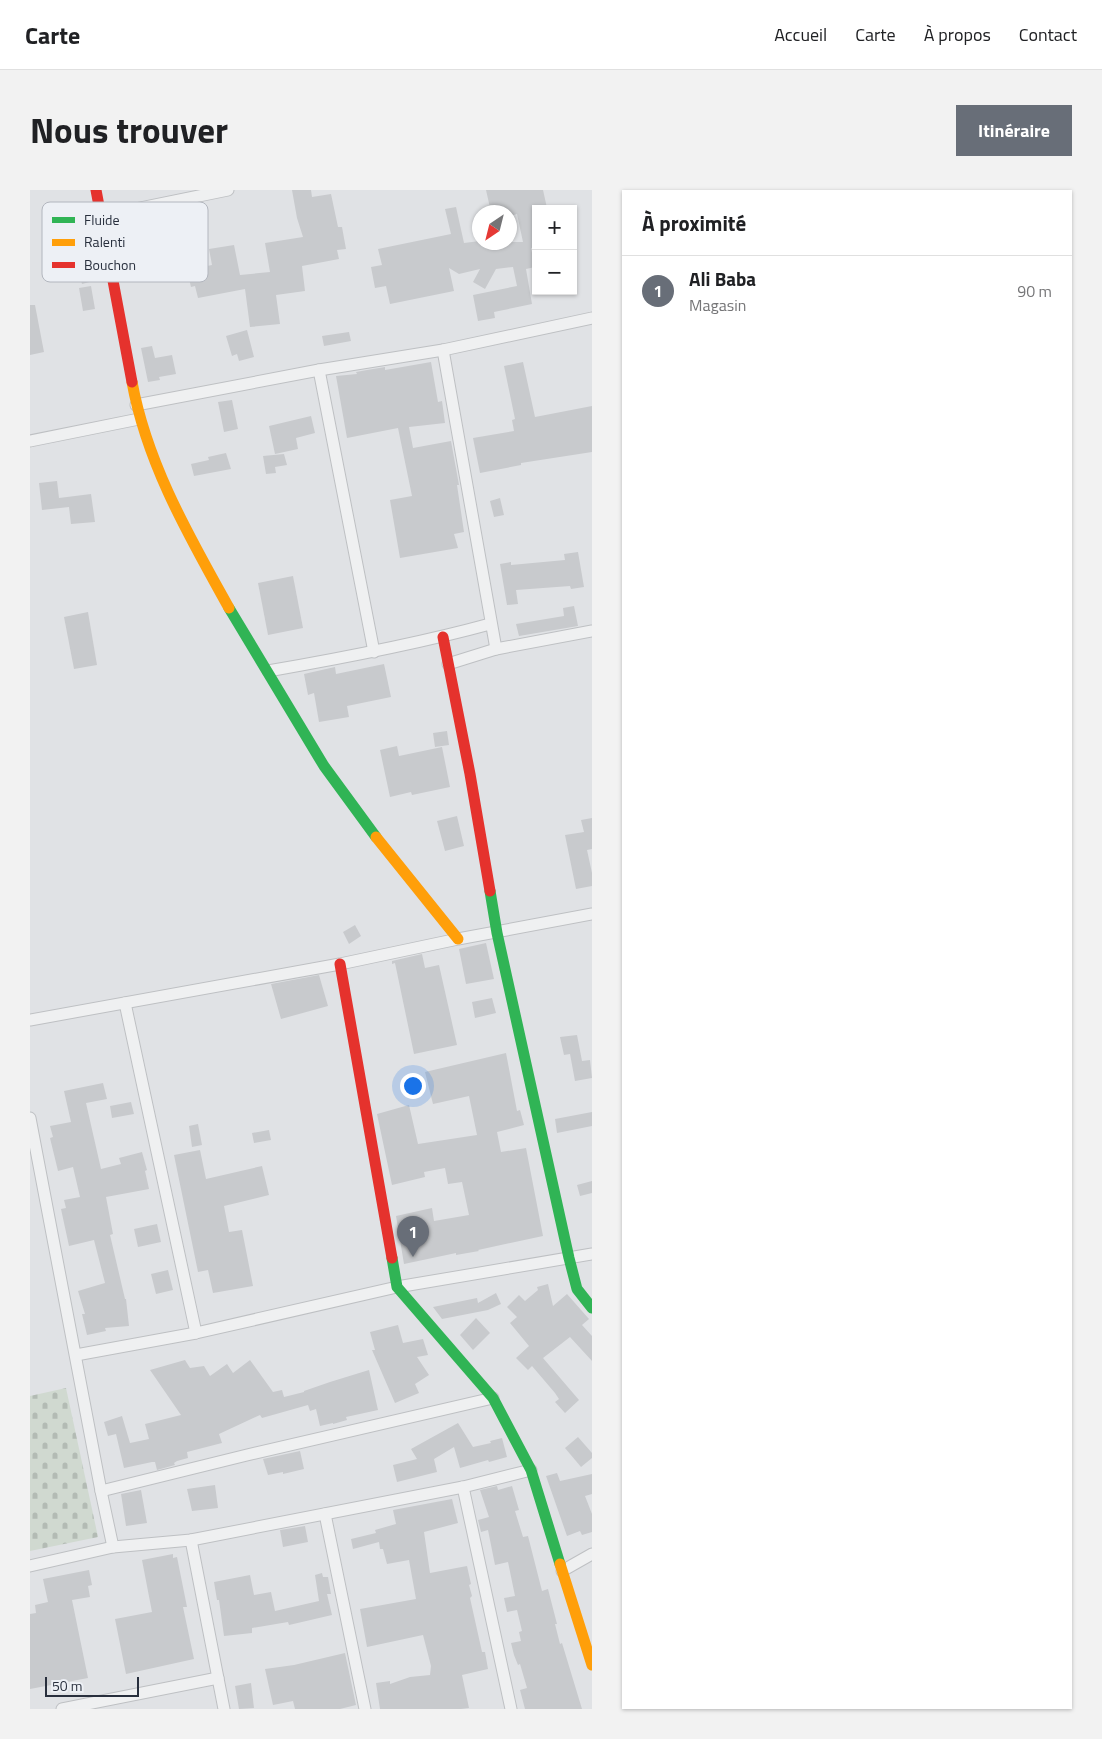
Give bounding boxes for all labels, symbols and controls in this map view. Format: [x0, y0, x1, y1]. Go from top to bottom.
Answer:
text: Carte [25, 17, 80, 53]
text: Accueil [774, 21, 827, 48]
text: Carte [855, 21, 896, 48]
text: À propos [924, 21, 991, 48]
text: Contact [1019, 21, 1077, 48]
text: Nous trouver [30, 103, 228, 157]
button: Itinéraire [956, 105, 1072, 156]
legend [42, 202, 208, 282]
north arrow [472, 205, 517, 250]
map controls [532, 205, 577, 295]
button: + [532, 205, 577, 250]
text: À proximité [642, 207, 746, 239]
text: Fluide [84, 209, 120, 230]
text: Ralenti [84, 231, 125, 252]
button: − [532, 250, 577, 295]
text: Bouchon [84, 254, 136, 275]
text: Ali Baba [689, 264, 756, 293]
text: 1 [654, 279, 662, 303]
text: 90 m [1017, 279, 1052, 303]
text: Magasin [689, 293, 746, 317]
your location [400, 1073, 426, 1099]
pin: 1 [397, 1216, 429, 1257]
scale bar [45, 1674, 139, 1697]
text: 50 m [52, 1675, 82, 1696]

